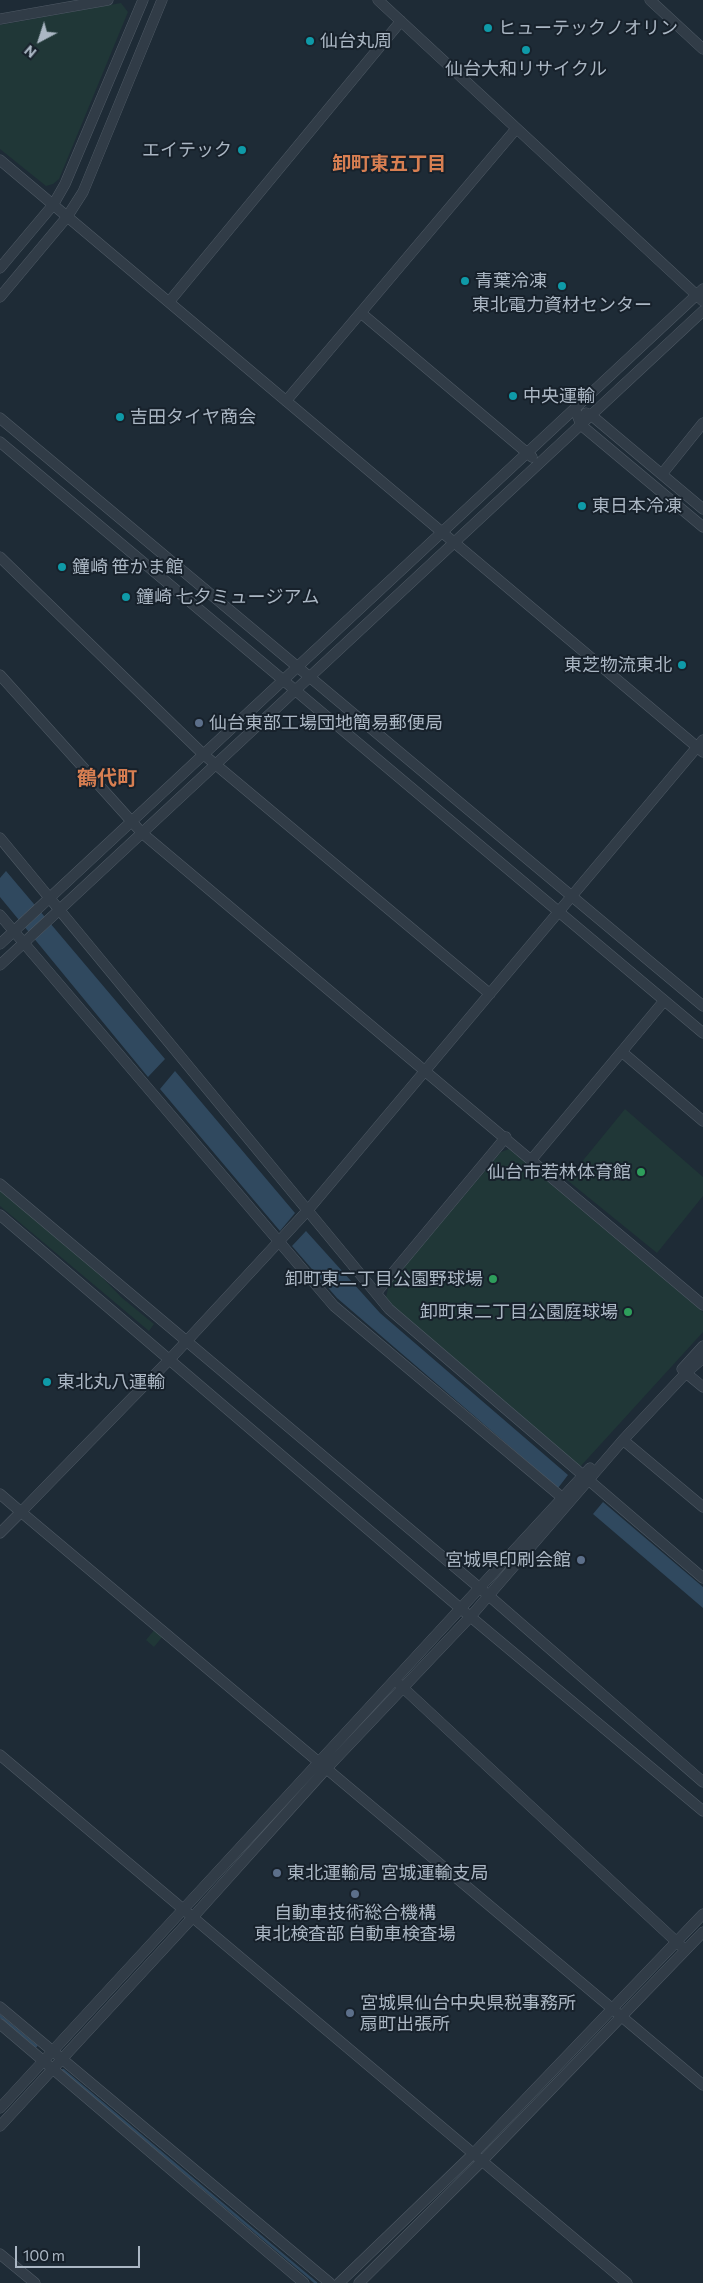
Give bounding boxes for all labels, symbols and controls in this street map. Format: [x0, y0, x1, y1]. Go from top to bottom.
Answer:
north arrow [15, 15, 65, 65]
place label: ヒューテックノオリン [498, 17, 678, 39]
marker: ヒューテックノオリン [482, 22, 494, 34]
place label: 仙台丸周 [320, 30, 392, 52]
marker: 仙台丸周 [304, 35, 316, 47]
text: N [21, 42, 40, 62]
marker: 仙台大和リサイクル [520, 44, 532, 56]
place label: 仙台大和リサイクル [445, 58, 607, 80]
place label: エイテック [142, 139, 232, 161]
marker: エイテック [236, 144, 248, 156]
district label: 卸町東五丁目 [332, 153, 446, 175]
place label: 青葉冷凍 [475, 270, 547, 292]
marker: 青葉冷凍 [459, 275, 471, 287]
marker: 東北電力資材センター [556, 280, 568, 292]
place label: 東北電力資材センター [472, 294, 652, 316]
place label: 中央運輸 [523, 385, 595, 407]
marker: 中央運輸 [507, 390, 519, 402]
place label: 吉田タイヤ商会 [130, 406, 256, 428]
marker: 吉田タイヤ商会 [114, 411, 126, 423]
place label: 東日本冷凍 [592, 495, 682, 517]
marker: 東日本冷凍 [576, 500, 588, 512]
place label: 鐘崎 笹かま館 [72, 556, 183, 578]
marker: 鐘崎 笹かま館 [56, 561, 68, 573]
place label: 鐘崎 七夕ミュージアム [136, 586, 319, 608]
marker: 鐘崎 七夕ミュージアム [120, 591, 132, 603]
place label: 東芝物流東北 [564, 654, 672, 676]
marker: 東芝物流東北 [676, 659, 688, 671]
place label: 仙台東部工場団地簡易郵便局 [209, 712, 443, 734]
marker: 仙台東部工場団地簡易郵便局 [193, 717, 205, 729]
district label: 鶴代町 [77, 766, 137, 790]
place label: 仙台市若林体育館 [487, 1161, 631, 1183]
marker: 仙台市若林体育館 [635, 1166, 647, 1178]
place label: 卸町東二丁目公園野球場 [285, 1268, 483, 1290]
marker: 卸町東二丁目公園野球場 [487, 1273, 499, 1285]
place label: 卸町東二丁目公園庭球場 [420, 1301, 618, 1323]
marker: 卸町東二丁目公園庭球場 [622, 1306, 634, 1318]
place label: 東北丸八運輸 [57, 1371, 165, 1393]
marker: 東北丸八運輸 [41, 1376, 53, 1388]
place label: 宮城県印刷会館 [445, 1549, 571, 1571]
marker: 宮城県印刷会館 [575, 1554, 587, 1566]
place label: 東北運輸局 宮城運輸支局 [287, 1862, 488, 1884]
marker: 東北運輸局 宮城運輸支局 [271, 1867, 283, 1879]
marker: 自動車技術総合機構 東北検査部 自動車検査場 [349, 1888, 361, 1900]
place label: 自動車技術総合機構 東北検査部 自動車検査場 [254, 1902, 456, 1945]
place label: 宮城県仙台中央県税事務所 扇町出張所 [360, 1992, 576, 2035]
marker: 宮城県仙台中央県税事務所 扇町出張所 [344, 2007, 356, 2019]
scale bar [18, 2236, 142, 2268]
text: 100 m [23, 2246, 65, 2264]

